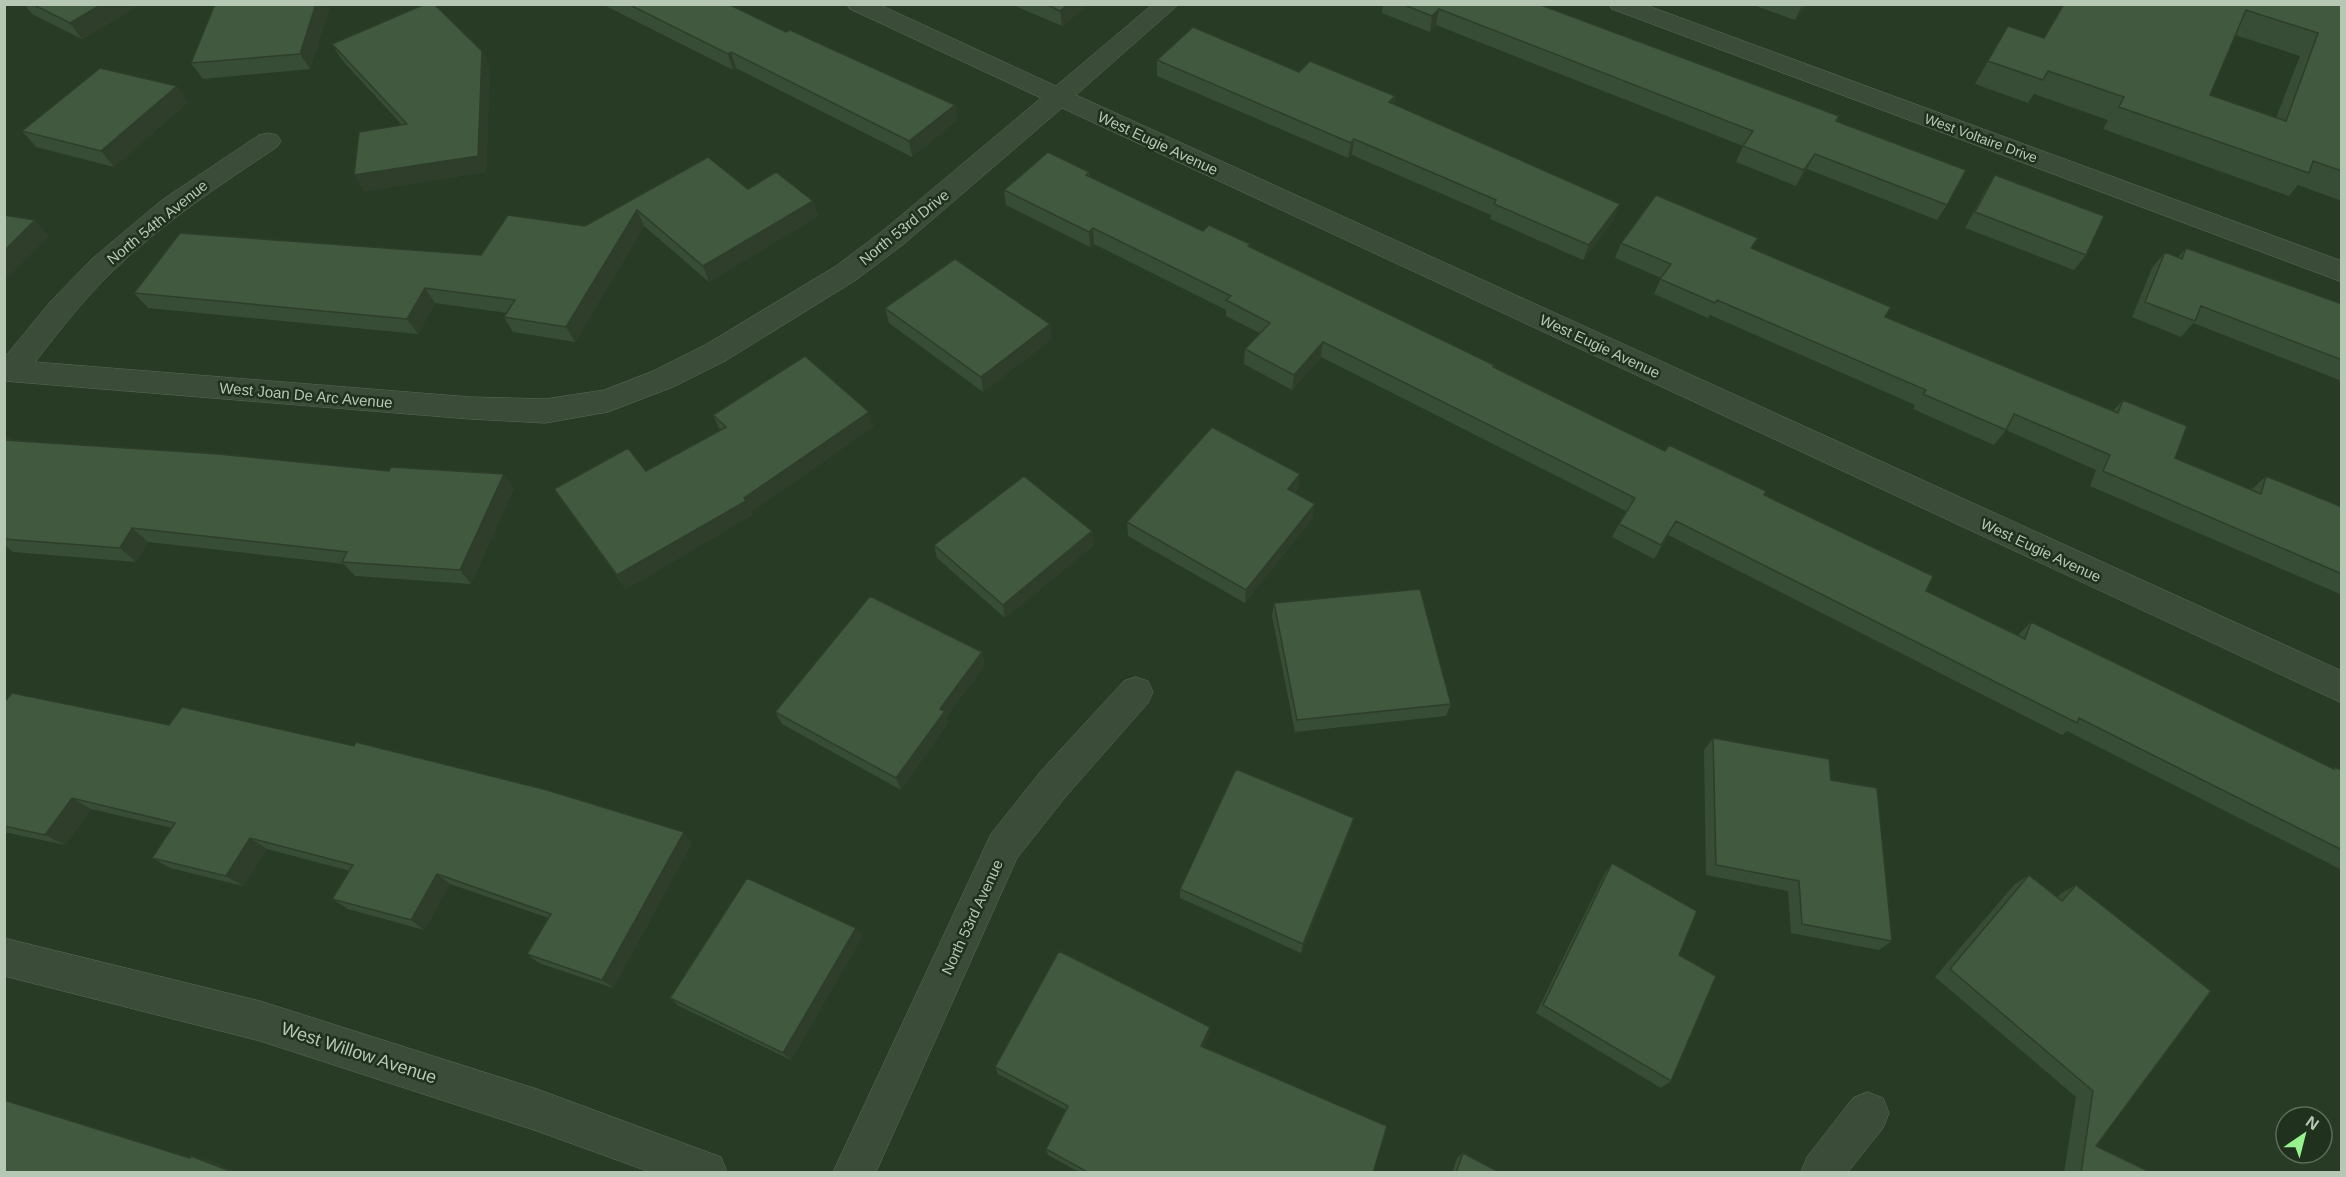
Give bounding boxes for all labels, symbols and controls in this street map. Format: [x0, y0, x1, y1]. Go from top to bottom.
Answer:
street label: West Eugie Avenue [1095, 108, 1221, 178]
street label: West Voltaire Drive [1922, 110, 2040, 166]
street label: North 54th Avenue [103, 176, 211, 268]
street label: North 53rd Drive [856, 186, 952, 268]
street label: West Eugie Avenue [1537, 311, 1663, 381]
street label: West Joan De Arc Avenue [219, 379, 393, 411]
street label: West Eugie Avenue [1978, 515, 2104, 585]
street label: North 53rd Avenue [938, 857, 1006, 977]
street label: West Willow Avenue [279, 1018, 439, 1088]
north arrow [2274, 1105, 2334, 1165]
text: N [2303, 1113, 2322, 1133]

